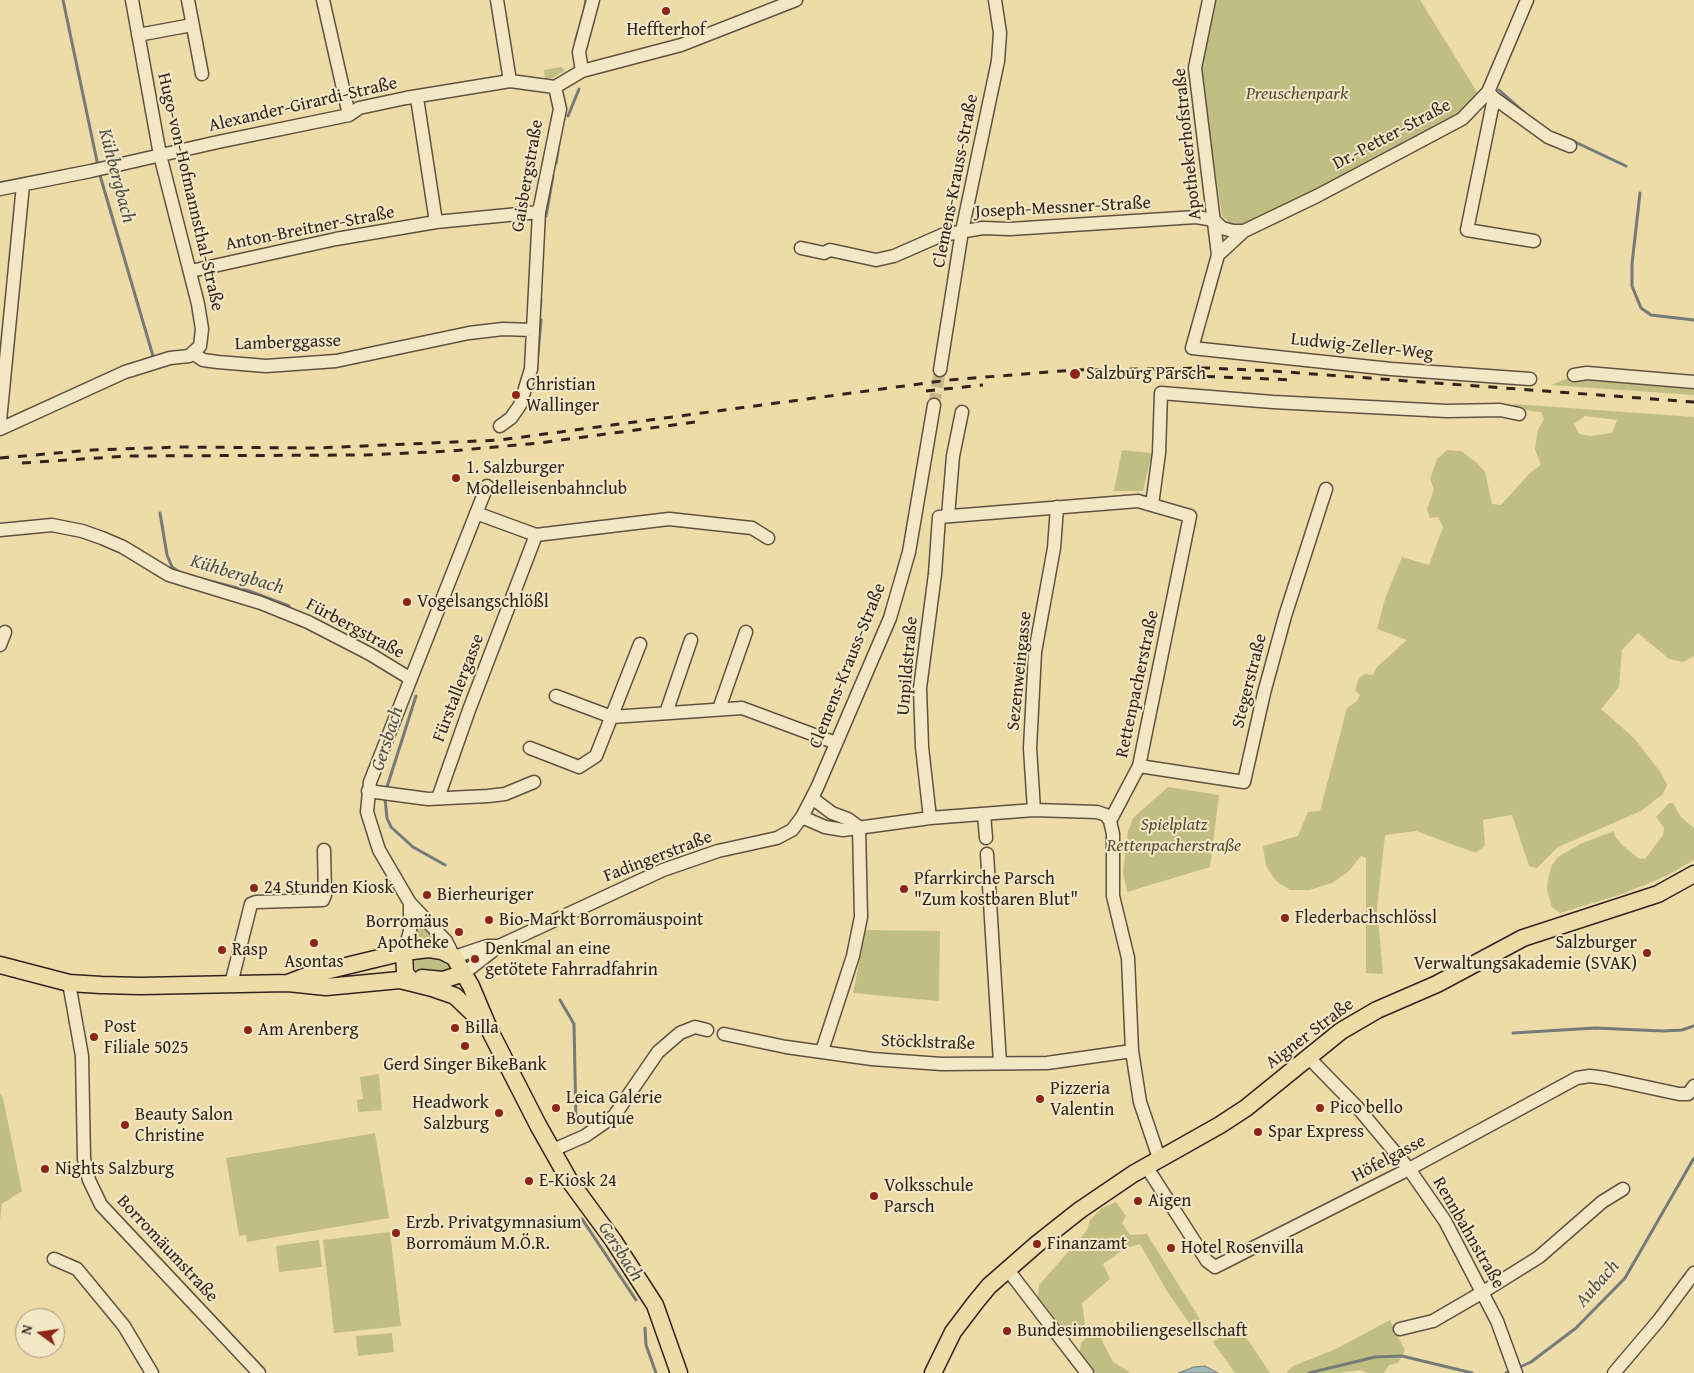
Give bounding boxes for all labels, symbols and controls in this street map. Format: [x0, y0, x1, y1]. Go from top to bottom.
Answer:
marker: Heffterhof [660, 5, 672, 17]
place label: Heffterhof [626, 19, 706, 41]
street label: Apothekerhofstraße [1169, 67, 1207, 221]
street label: Hugo-von-Hofmannsthal-Straße [152, 71, 228, 313]
street label: Alexander-Girardi-Straße [207, 73, 399, 137]
park label: Preuschenpark [1246, 83, 1348, 105]
street label: Clemens-Krauss-Straße [929, 92, 983, 270]
street label: Dr.-Petter-Straße [1329, 95, 1455, 175]
street label: Gaisbergstraße [507, 118, 549, 234]
water label: Kühbergbach [92, 126, 140, 226]
street label: Joseph-Messner-Straße [975, 193, 1151, 223]
street label: Anton-Breitner-Straße [223, 202, 397, 256]
street label: Ludwig-Zeller-Weg [1290, 329, 1434, 365]
street label: Lamberggasse [234, 330, 342, 356]
place label: Salzburg Parsch [1086, 363, 1206, 385]
marker: Salzburg Parsch [1068, 367, 1082, 381]
place label: Christian Wallinger [526, 374, 599, 416]
marker: Christian Wallinger [510, 389, 522, 401]
place label: 1. Salzburger Modelleisenbahnclub [466, 457, 627, 499]
marker: 1. Salzburger Modelleisenbahnclub [450, 472, 462, 484]
water label: Kühbergbach [187, 550, 287, 600]
street label: Clemens-Krauss-Straße [805, 580, 891, 752]
place label: Vogelsangschlößl [417, 591, 549, 613]
street label: Fürbergstraße [302, 594, 408, 664]
marker: Vogelsangschlößl [401, 596, 413, 608]
street label: Rettenpacherstraße [1112, 608, 1164, 760]
street label: Sezenweingasse [1003, 610, 1037, 732]
street label: Unpildstraße [893, 615, 923, 717]
street label: Fürstallergasse [428, 631, 490, 745]
street label: Stegerstraße [1228, 631, 1272, 731]
water label: Gersbach [367, 704, 409, 774]
park label: Spielplatz Rettenpacherstraße [1107, 814, 1241, 856]
street label: Fadingerstraße [601, 826, 715, 888]
place label: Pfarrkirche Parsch "Zum kostbaren Blut" [914, 868, 1078, 911]
place label: 24 Stunden Kiosk [264, 877, 394, 899]
marker: 24 Stunden Kiosk [248, 882, 260, 894]
marker: Pfarrkirche Parsch "Zum kostbaren Blut" [898, 883, 910, 895]
place label: Bierheuriger [437, 884, 534, 906]
marker: Bierheuriger [421, 889, 433, 901]
place label: Flederbachschlössl [1295, 907, 1437, 929]
place label: Bio-Markt Borromäuspoint [499, 909, 703, 931]
place label: Borromäus Apotheke [366, 911, 449, 954]
marker: Flederbachschlössl [1279, 912, 1291, 924]
marker: Bio-Markt Borromäuspoint [483, 914, 495, 926]
marker: Borromäus Apotheke [453, 926, 465, 938]
place label: Salzburger Verwaltungsakademie (SVAK) [1414, 932, 1637, 974]
marker: Asontas [308, 937, 320, 949]
place label: Denkmal an eine getötete Fahrradfahrin [485, 938, 658, 981]
place label: Rasp [232, 939, 268, 961]
marker: Rasp [216, 944, 228, 956]
marker: Salzburger Verwaltungsakademie (SVAK) [1641, 947, 1653, 959]
place label: Asontas [284, 951, 344, 973]
marker: Denkmal an eine getötete Fahrradfahrin [469, 953, 481, 965]
street label: Aigner Straße [1262, 994, 1358, 1074]
place label: Post Filiale 5025 [104, 1016, 189, 1058]
place label: Billa [465, 1017, 499, 1039]
place label: Am Arenberg [258, 1019, 358, 1041]
marker: Billa [449, 1022, 461, 1034]
marker: Am Arenberg [242, 1024, 254, 1036]
marker: Post Filiale 5025 [88, 1031, 100, 1043]
street label: Stöcklstraße [880, 1031, 976, 1055]
marker: Gerd Singer BikeBank [459, 1040, 471, 1052]
place label: Gerd Singer BikeBank [383, 1054, 547, 1076]
place label: Pizzeria Valentin [1050, 1078, 1114, 1120]
place label: Leica Galerie Boutique [566, 1087, 662, 1130]
place label: Headwork Salzburg [412, 1092, 489, 1134]
marker: Pizzeria Valentin [1034, 1093, 1046, 1105]
place label: Pico bello [1330, 1097, 1403, 1119]
marker: Leica Galerie Boutique [550, 1102, 562, 1114]
marker: Pico bello [1314, 1102, 1326, 1114]
place label: Beauty Salon Christine [135, 1104, 233, 1146]
marker: Headwork Salzburg [493, 1107, 505, 1119]
marker: Beauty Salon Christine [119, 1119, 131, 1131]
place label: Spar Express [1268, 1121, 1364, 1143]
marker: Spar Express [1252, 1126, 1264, 1138]
street label: Höfelgasse [1348, 1131, 1430, 1187]
place label: Nights Salzburg [55, 1158, 174, 1180]
marker: Nights Salzburg [39, 1163, 51, 1175]
place label: E-Kiosk 24 [539, 1170, 617, 1192]
street label: Rennbahnstraße [1427, 1173, 1509, 1293]
marker: E-Kiosk 24 [523, 1175, 535, 1187]
place label: Volksschule Parsch [884, 1175, 973, 1218]
marker: Volksschule Parsch [868, 1190, 880, 1202]
place label: Aigen [1148, 1190, 1191, 1212]
street label: Borromäumstraße [112, 1191, 222, 1307]
marker: Aigen [1132, 1195, 1144, 1207]
place label: Erzb. Privatgymnasium Borromäum M.Ö.R. [406, 1212, 582, 1254]
water label: Gersbach [592, 1218, 648, 1286]
marker: Erzb. Privatgymnasium Borromäum M.Ö.R. [390, 1227, 402, 1239]
place label: Finanzamt [1047, 1233, 1127, 1255]
place label: Hotel Rosenvilla [1181, 1237, 1304, 1259]
marker: Finanzamt [1031, 1238, 1043, 1250]
marker: Hotel Rosenvilla [1165, 1242, 1177, 1254]
water label: Aubach [1571, 1256, 1625, 1312]
north arrow [15, 1308, 65, 1358]
place label: Bundesimmobiliengesellschaft [1017, 1320, 1248, 1342]
text: N [16, 1323, 37, 1337]
marker: Bundesimmobiliengesellschaft [1001, 1325, 1013, 1337]

